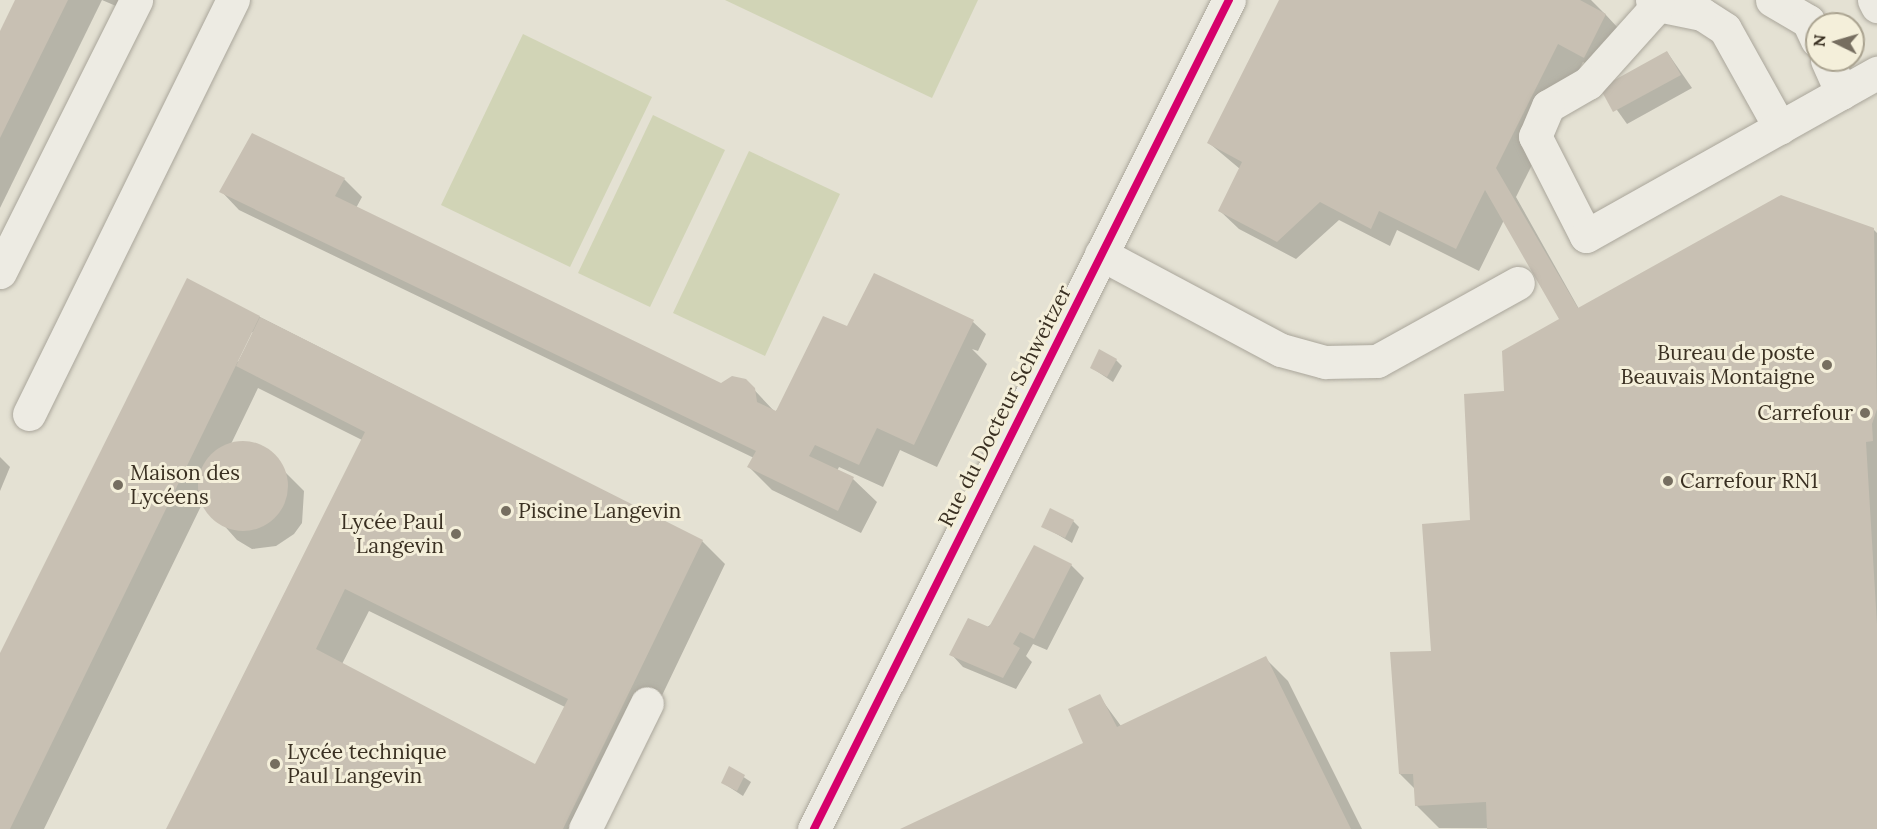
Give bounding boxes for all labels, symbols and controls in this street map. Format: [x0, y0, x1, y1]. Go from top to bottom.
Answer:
north arrow [1805, 12, 1865, 72]
text: N [1809, 34, 1830, 48]
street label: Rue du Docteur Schweitzer [933, 281, 1077, 531]
place label: Bureau de poste Beauvais Montaigne [1620, 340, 1815, 390]
marker: Bureau de poste Beauvais Montaigne [1820, 358, 1834, 372]
place label: Carrefour [1757, 400, 1853, 426]
marker: Carrefour [1858, 406, 1872, 420]
place label: Maison des Lycéens [130, 460, 240, 510]
place label: Carrefour RN1 [1680, 468, 1818, 494]
marker: Carrefour RN1 [1661, 474, 1675, 488]
marker: Maison des Lycéens [111, 478, 125, 492]
place label: Piscine Langevin [518, 498, 681, 524]
marker: Piscine Langevin [499, 504, 513, 518]
place label: Lycée Paul Langevin [341, 509, 444, 559]
marker: Lycée Paul Langevin [449, 527, 463, 541]
place label: Lycée technique Paul Langevin [287, 739, 447, 789]
marker: Lycée technique Paul Langevin [268, 757, 282, 771]

